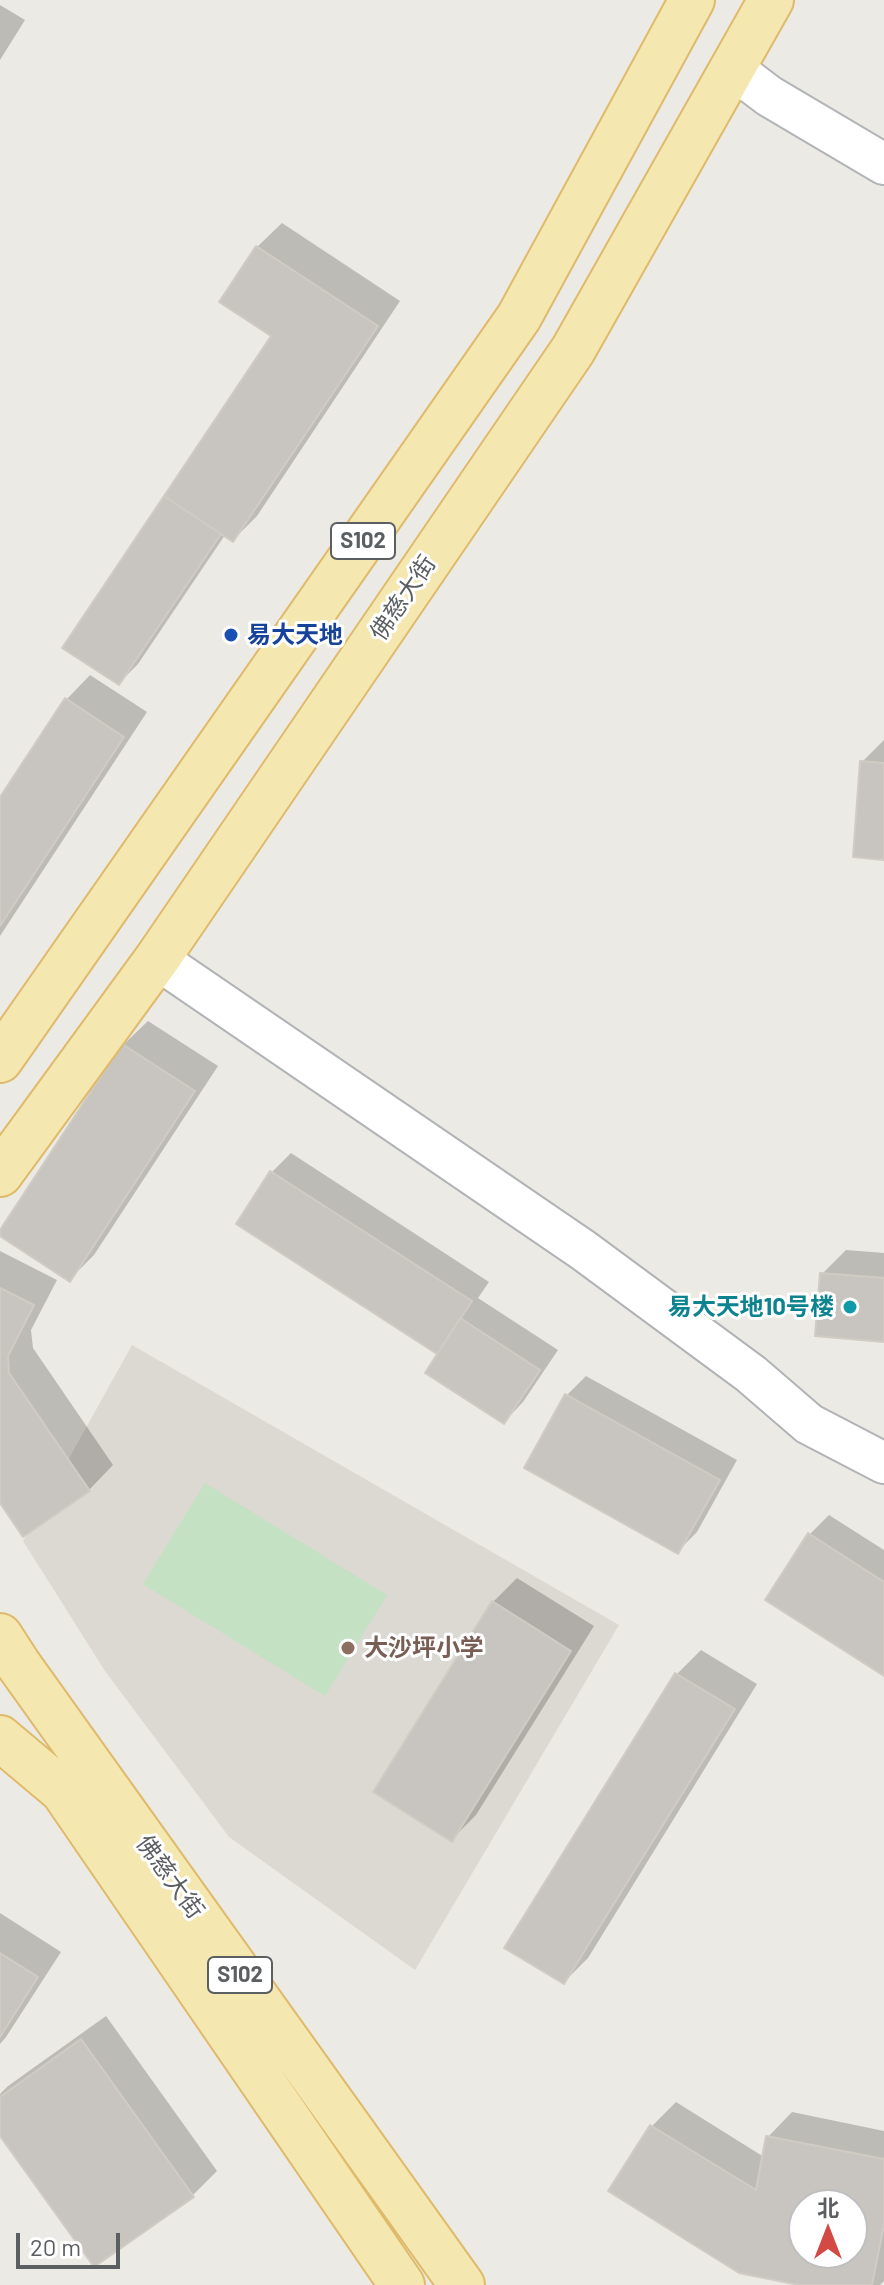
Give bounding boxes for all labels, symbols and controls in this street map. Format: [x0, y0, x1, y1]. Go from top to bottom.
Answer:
road number: S102 [331, 523, 395, 559]
street label: 佛慈大街 [364, 550, 442, 646]
place label: 易大天地 [247, 621, 343, 649]
marker: 易大天地 [222, 626, 240, 644]
place label: 易大天地10号楼 [668, 1293, 834, 1321]
marker: 易大天地10号楼 [841, 1298, 859, 1316]
place label: 大沙坪小学 [364, 1634, 484, 1662]
marker: 大沙坪小学 [339, 1639, 357, 1657]
street label: 佛慈大街 [130, 1830, 210, 1924]
road number: S102 [208, 1957, 272, 1993]
north arrow [788, 2189, 868, 2269]
text: 北 [817, 2194, 839, 2220]
scale bar [20, 2217, 124, 2267]
text: 20 m [30, 2232, 81, 2261]

